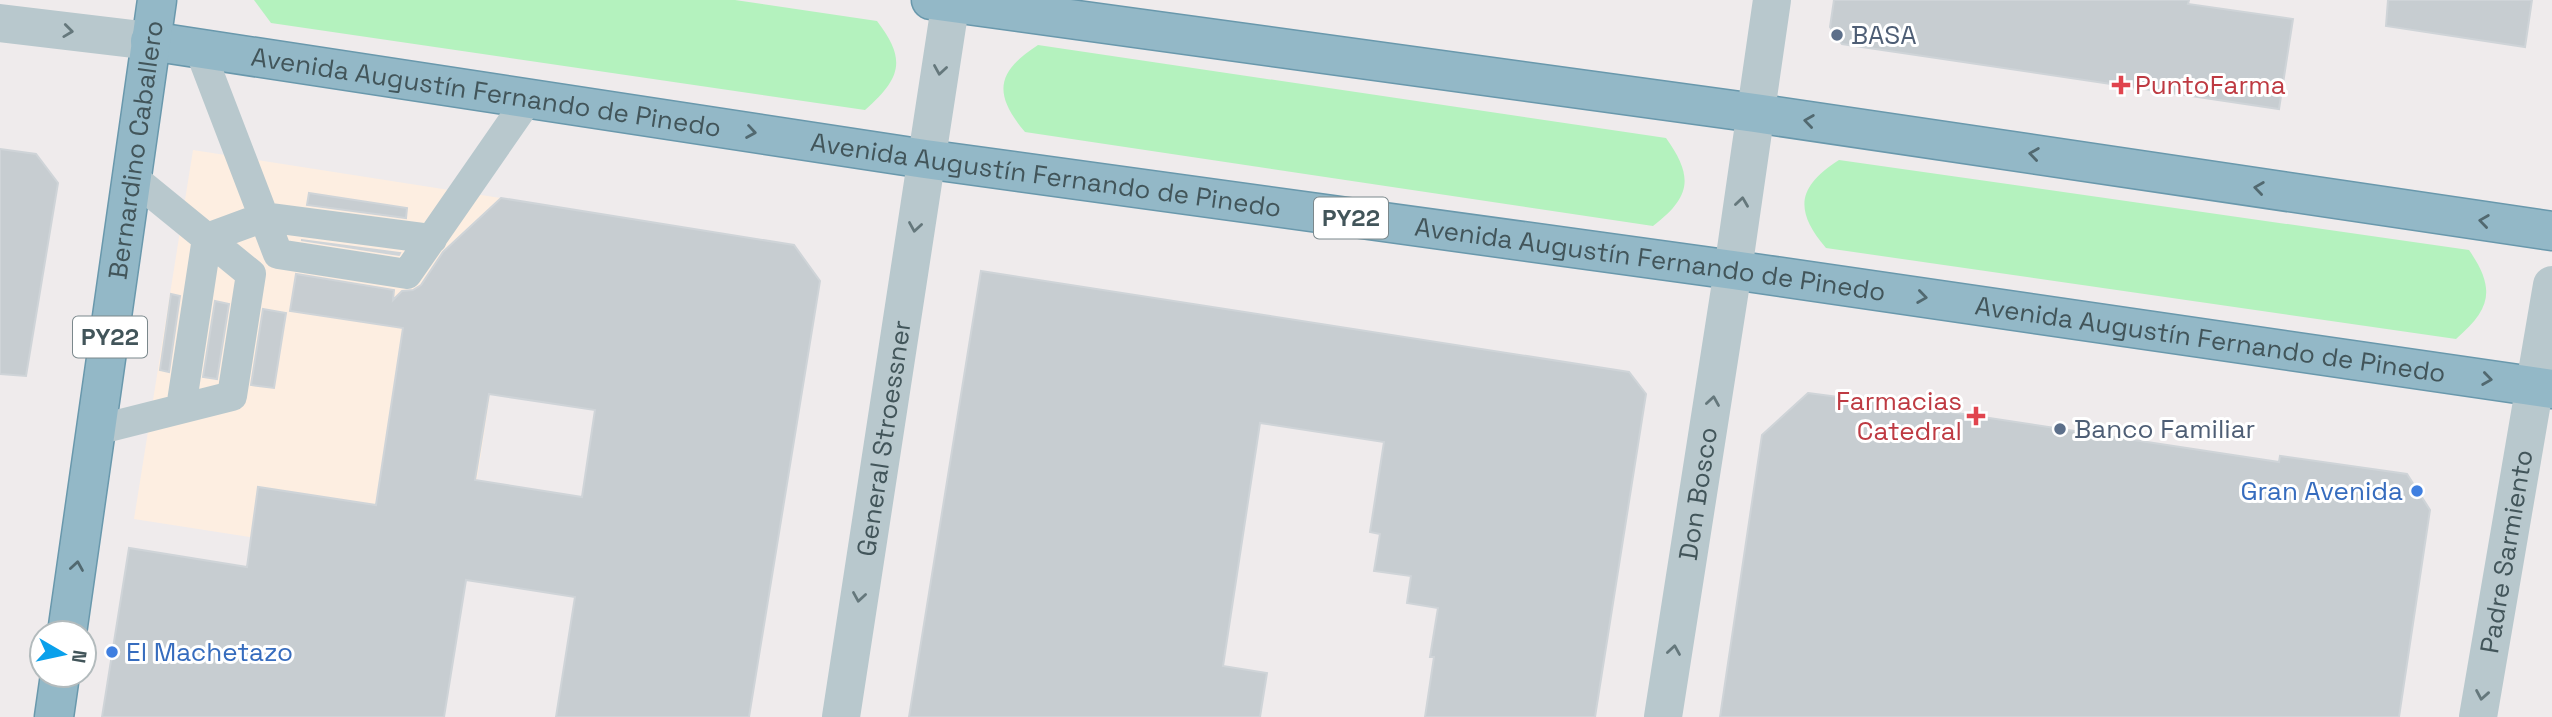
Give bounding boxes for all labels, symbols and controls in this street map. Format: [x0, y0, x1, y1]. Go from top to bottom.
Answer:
street label: Bernardino Caballero [100, 18, 171, 282]
place label: BASA [1851, 18, 1917, 52]
one-way arrow [63, 23, 74, 38]
marker: BASA [1829, 27, 1845, 43]
street label: Avenida Augustín Fernando de Pinedo [249, 40, 724, 145]
one-way arrow [933, 64, 948, 76]
place label: PuntoFarma [2135, 68, 2286, 102]
marker: PuntoFarma [2113, 77, 2129, 93]
one-way arrow [1804, 114, 1815, 129]
one-way arrow [745, 125, 757, 140]
street label: Avenida Augustín Fernando de Pinedo [808, 125, 1284, 225]
one-way arrow [2029, 147, 2040, 162]
one-way arrow [2254, 181, 2265, 196]
one-way arrow [1735, 196, 1750, 208]
road number: PY22 [1314, 198, 1388, 238]
street label: Avenida Augustín Fernando de Pinedo [1413, 209, 1888, 309]
one-way arrow [2479, 214, 2490, 229]
one-way arrow [908, 221, 923, 233]
street label: Avenida Augustín Fernando de Pinedo [1973, 288, 2448, 390]
one-way arrow [1916, 290, 1928, 305]
road number: PY22 [73, 316, 147, 358]
street label: General Stroessner [849, 318, 919, 559]
one-way arrow [2481, 372, 2493, 387]
place label: Farmacias Catedral [1836, 384, 1962, 448]
one-way arrow [1705, 395, 1720, 407]
marker: Farmacias Catedral [1968, 408, 1984, 424]
place label: Banco Familiar [2074, 412, 2255, 446]
marker: Banco Familiar [2052, 421, 2068, 437]
street label: Don Bosco [1671, 425, 1725, 563]
street label: Padre Sarmiento [2472, 447, 2541, 656]
place label: Gran Avenida [2240, 474, 2403, 508]
marker: Gran Avenida [2409, 483, 2425, 499]
one-way arrow [69, 560, 84, 571]
one-way arrow [852, 591, 867, 603]
north arrow [28, 619, 98, 689]
place label: El Machetazo [126, 635, 293, 669]
marker: El Machetazo [104, 644, 120, 660]
one-way arrow [1666, 644, 1681, 655]
text: N [66, 648, 93, 665]
one-way arrow [2475, 689, 2490, 701]

